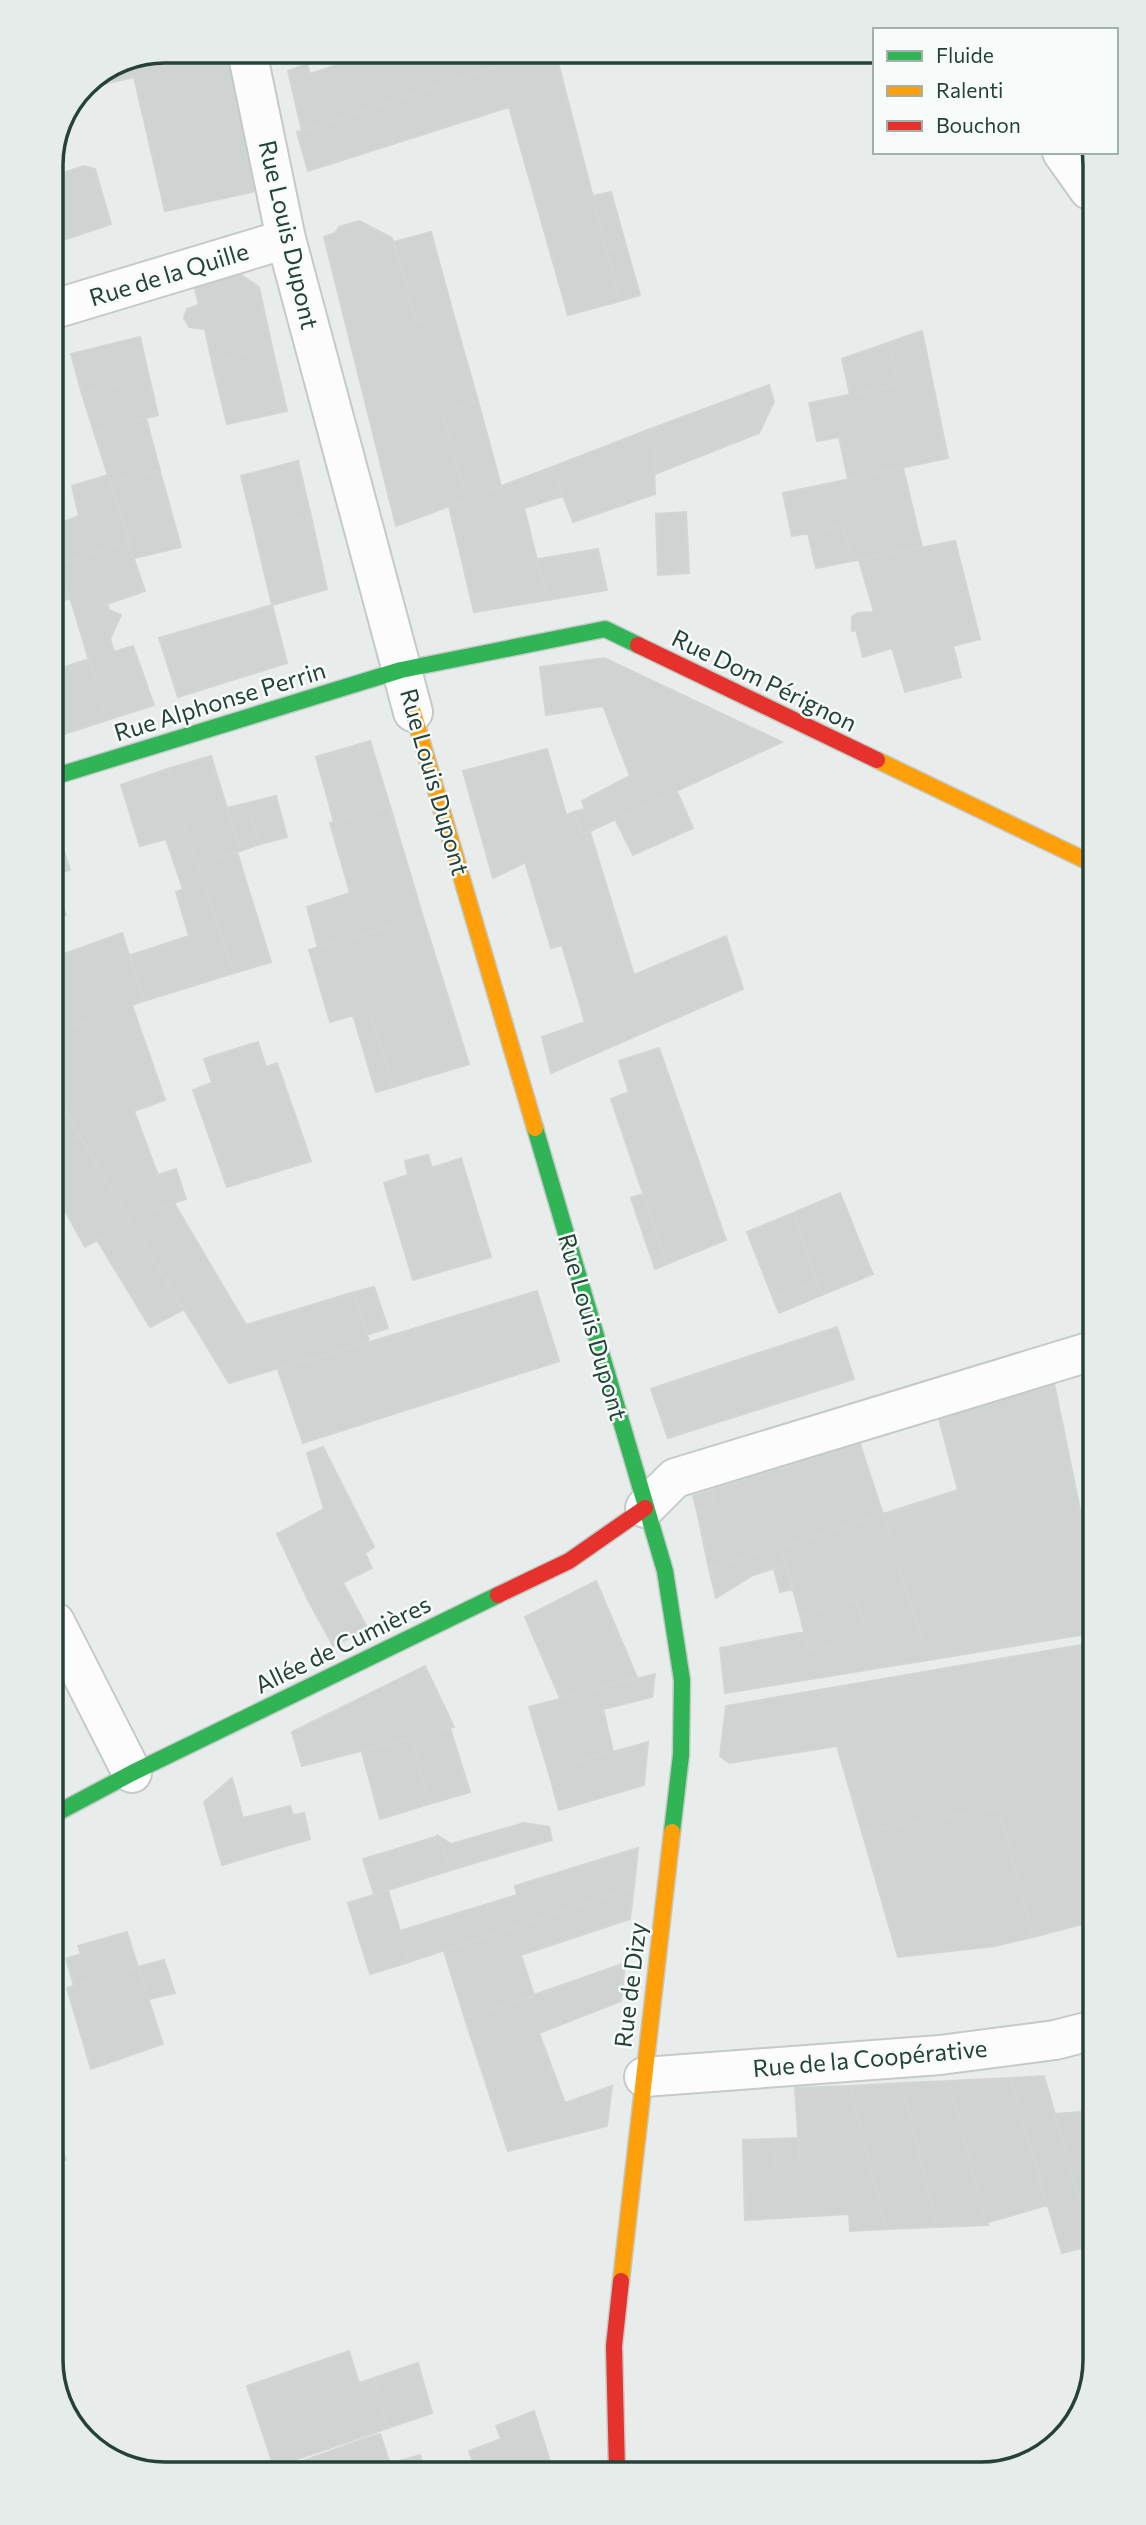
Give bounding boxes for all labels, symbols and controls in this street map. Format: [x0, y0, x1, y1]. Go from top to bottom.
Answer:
legend [873, 28, 1118, 154]
text: Fluide [936, 42, 994, 67]
text: Ralenti [936, 77, 1003, 102]
text: Bouchon [936, 112, 1021, 137]
street label: Rue Louis Dupont [254, 137, 325, 332]
street label: Rue de la Quille [85, 236, 252, 312]
street label: Rue Dom Pérignon [667, 622, 862, 737]
street label: Rue Alphonse Perrin [110, 655, 329, 747]
street label: Rue Louis Dupont [395, 685, 476, 878]
street label: Rue Louis Dupont [553, 1230, 634, 1423]
street label: Allée de Cumières [250, 1589, 435, 1699]
street label: Rue de Dizy [607, 1921, 652, 2049]
street label: Rue de la Coopérative [751, 2033, 988, 2082]

